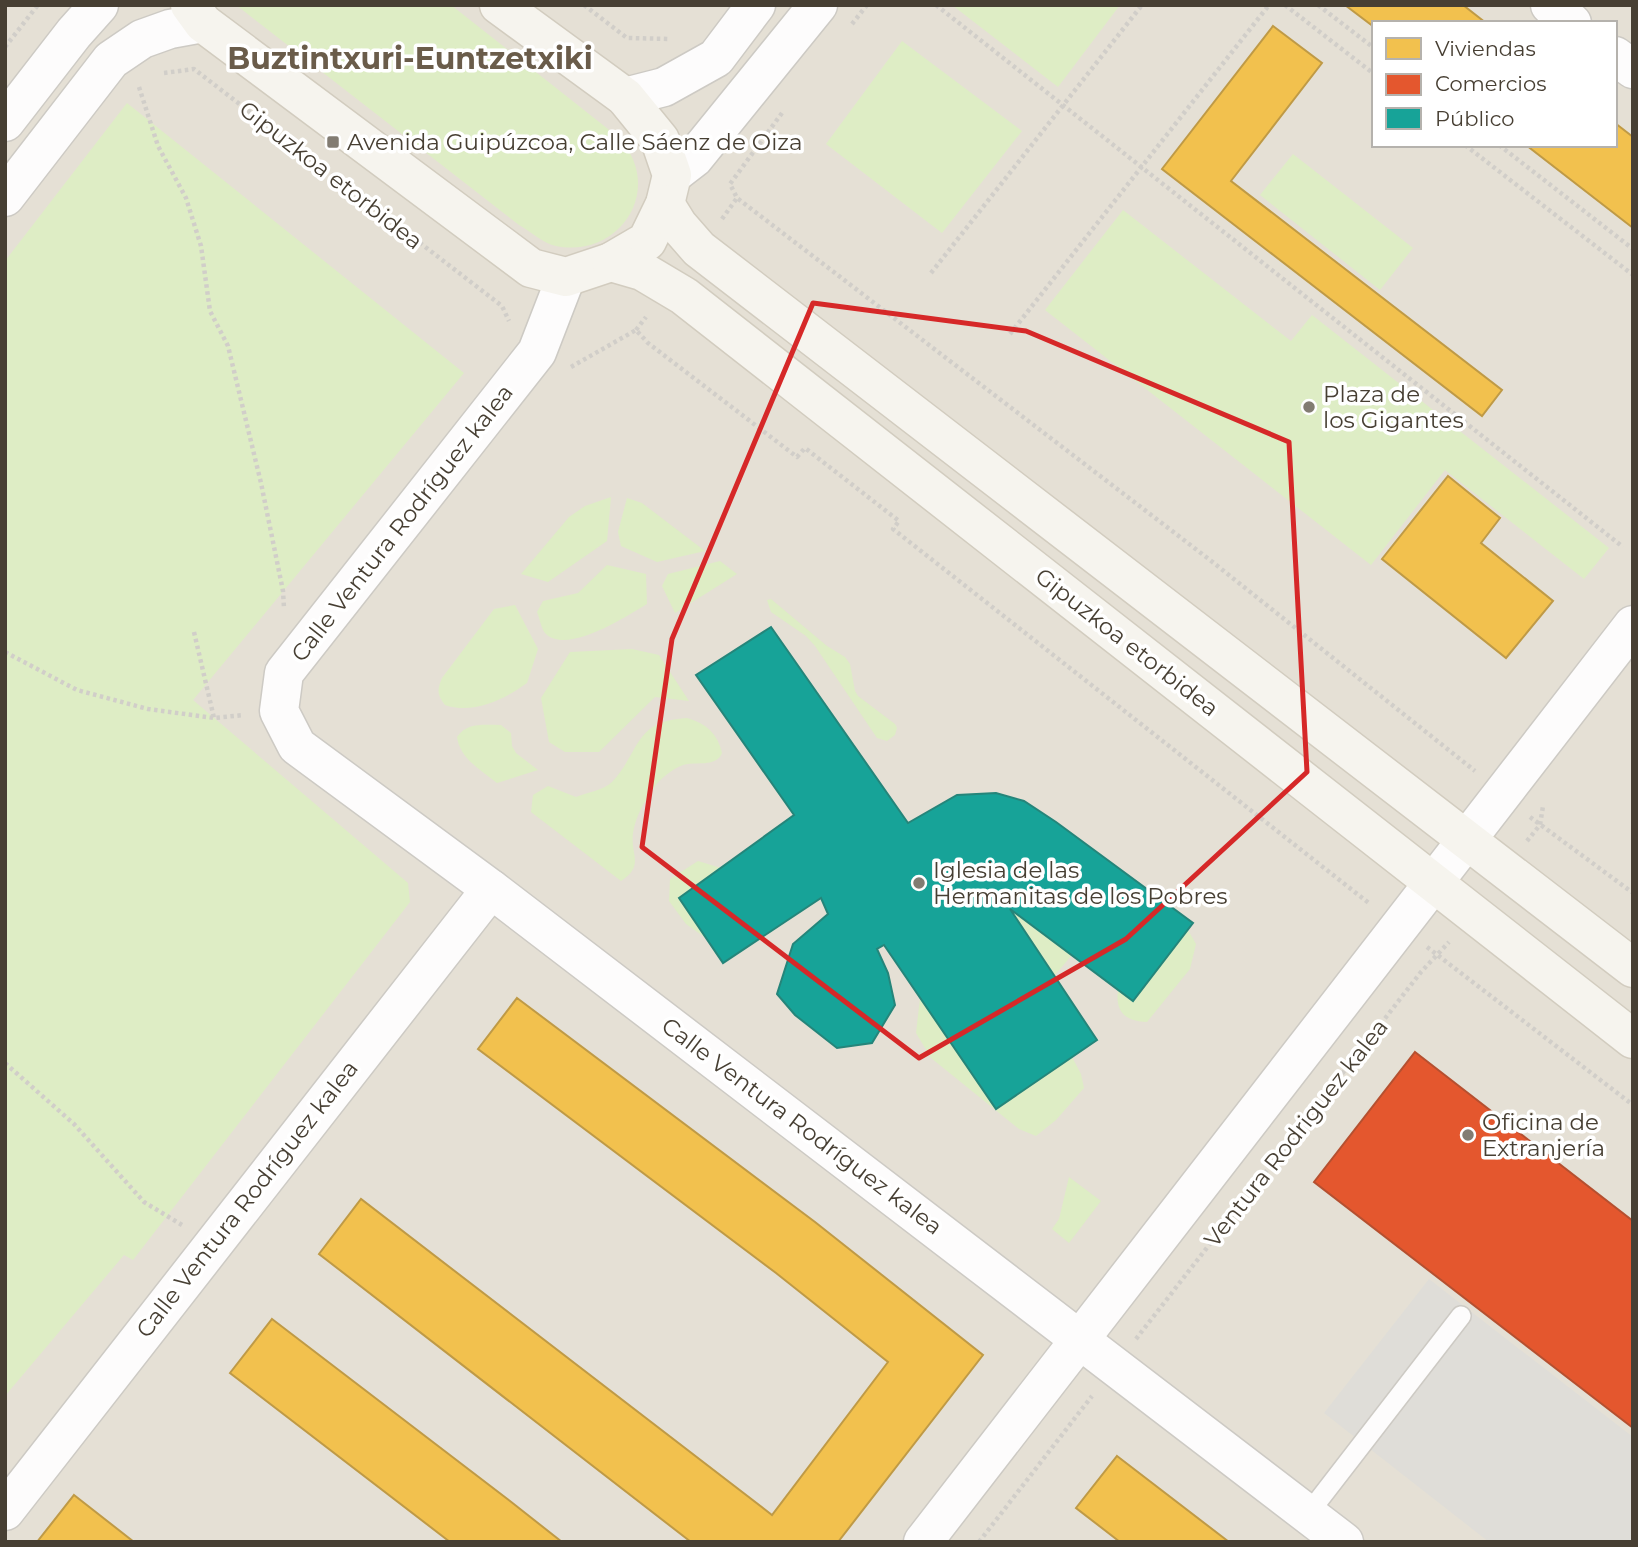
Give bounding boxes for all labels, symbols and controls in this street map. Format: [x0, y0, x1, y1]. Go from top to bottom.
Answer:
legend [1372, 21, 1617, 147]
text: Viviendas [1435, 36, 1536, 61]
district label: Buztintxuri-Euntzetxiki [227, 40, 593, 77]
text: Comercios [1435, 71, 1546, 96]
street label: Gipuzkoa etorbidea [234, 95, 428, 255]
text: Público [1435, 106, 1515, 131]
place label: Avenida Guipúzcoa, Calle Sáenz de Oiza [347, 128, 803, 156]
marker: Avenida Guipúzcoa, Calle Sáenz de Oiza [325, 134, 341, 150]
street label: Calle Ventura Rodríguez kalea [285, 379, 519, 667]
place label: Plaza de los Gigantes [1323, 380, 1464, 434]
marker: Plaza de los Gigantes [1301, 399, 1317, 415]
street label: Gipuzkoa etorbidea [1030, 562, 1224, 722]
place label: Iglesia de las Hermanitas de los Pobres [933, 856, 1228, 910]
marker: Iglesia de las Hermanitas de los Pobres [911, 875, 927, 891]
street label: Calle Ventura Rodríguez kalea [656, 1011, 948, 1241]
street label: Ventura Rodriguez kalea [1198, 1013, 1394, 1253]
street label: Calle Ventura Rodríguez kalea [130, 1055, 364, 1343]
place label: Oficina de Extranjería [1482, 1108, 1605, 1162]
marker: Oficina de Extranjería [1460, 1127, 1476, 1143]

